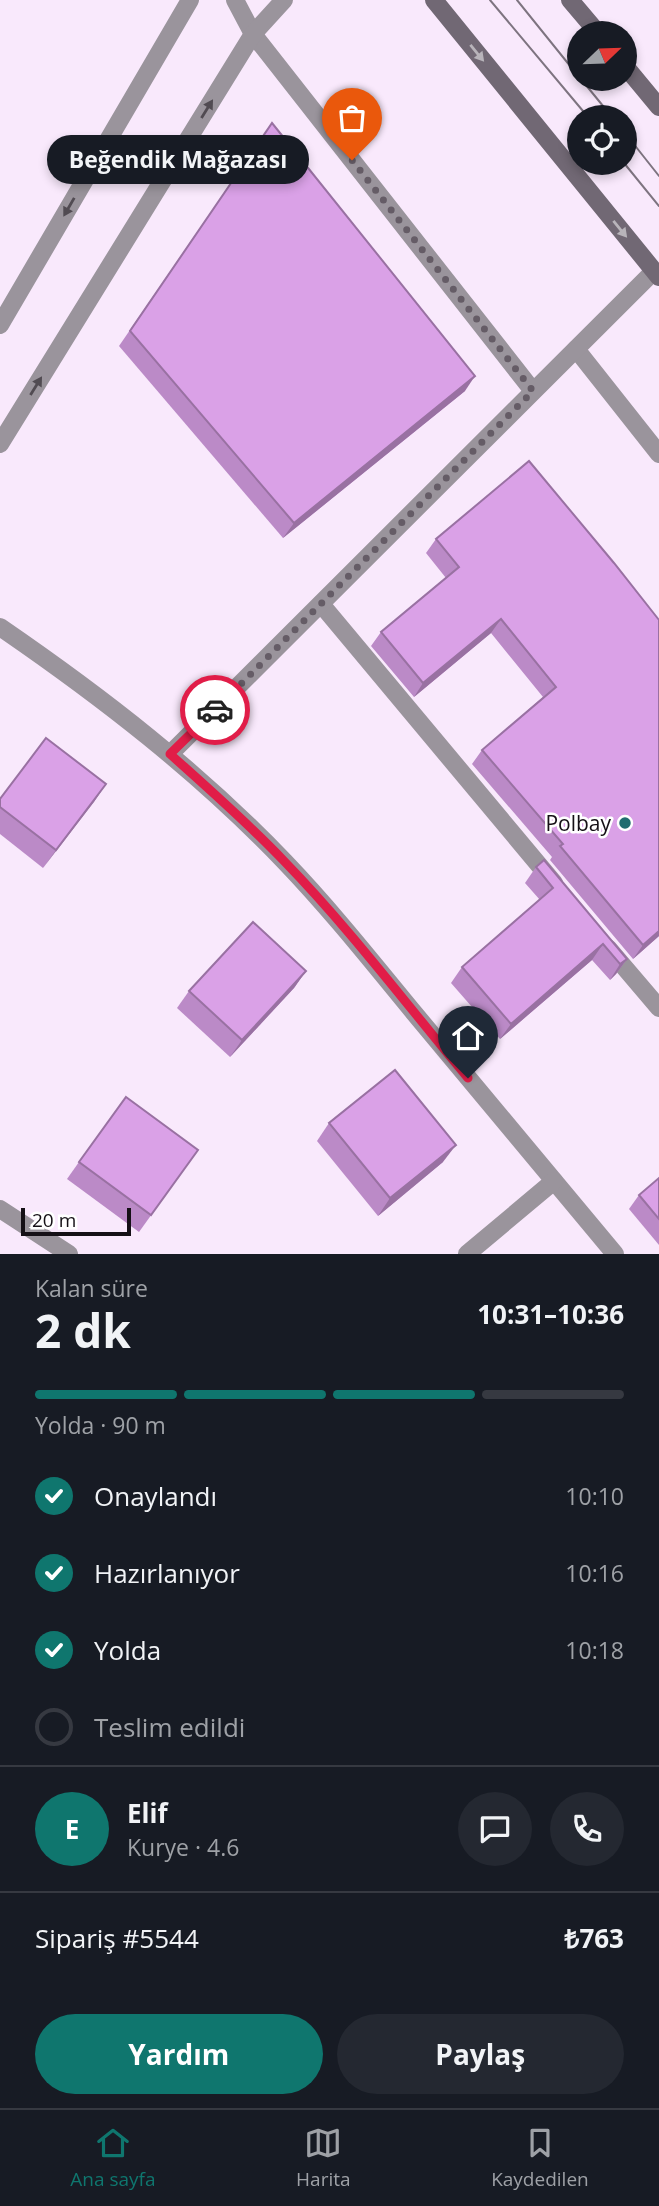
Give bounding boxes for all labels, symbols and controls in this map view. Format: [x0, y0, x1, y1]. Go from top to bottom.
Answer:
north arrow [567, 21, 637, 91]
map controls [567, 21, 637, 175]
one-way arrow [469, 44, 484, 61]
pin [322, 88, 382, 160]
one-way arrow [201, 99, 214, 119]
icon: bag [333, 99, 371, 137]
button: locate [567, 105, 637, 175]
callout: Beğendik Mağazası [47, 136, 310, 184]
text: Beğendik Mağazası [69, 143, 287, 175]
one-way arrow [63, 197, 75, 216]
one-way arrow [613, 220, 628, 238]
one-way arrow [29, 376, 42, 395]
courier [180, 675, 250, 745]
icon: car [196, 691, 234, 729]
place label: Polbay [545, 809, 611, 837]
marker: Polbay [617, 815, 633, 831]
pin [438, 1006, 498, 1078]
icon: home [449, 1017, 487, 1055]
scale bar [21, 1205, 131, 1237]
text: 20 m [32, 1207, 76, 1233]
text: Kalan süre [35, 1272, 148, 1304]
text: 10:31–10:36 [477, 1296, 624, 1332]
text: 2 dk [35, 1299, 131, 1361]
text: Yolda · 90 m [35, 1409, 166, 1441]
icon: check [35, 1477, 73, 1515]
text: Onaylandı [94, 1478, 217, 1514]
text: 10:10 [565, 1480, 624, 1512]
icon: check [35, 1554, 73, 1592]
text: Hazırlanıyor [94, 1555, 240, 1591]
text: 10:16 [565, 1557, 624, 1589]
icon: check [35, 1631, 73, 1669]
text: Yolda [94, 1632, 161, 1668]
text: 10:18 [565, 1634, 624, 1666]
text: Teslim edildi [94, 1709, 245, 1745]
button: chat [458, 1792, 532, 1866]
button: phone [550, 1792, 624, 1866]
text: Elif [127, 1795, 168, 1831]
text: E [65, 1811, 79, 1847]
text: Kurye · 4.6 [127, 1831, 239, 1863]
text: Sipariş #5544 [35, 1920, 199, 1956]
text: ₺763 [565, 1920, 624, 1956]
button: Yardım [35, 2014, 323, 2094]
button: Paylaş [337, 2014, 624, 2094]
tab: Ana sayfa [70, 2124, 156, 2192]
tab: Harita [296, 2124, 351, 2192]
tab: Kaydedilen [491, 2124, 589, 2192]

